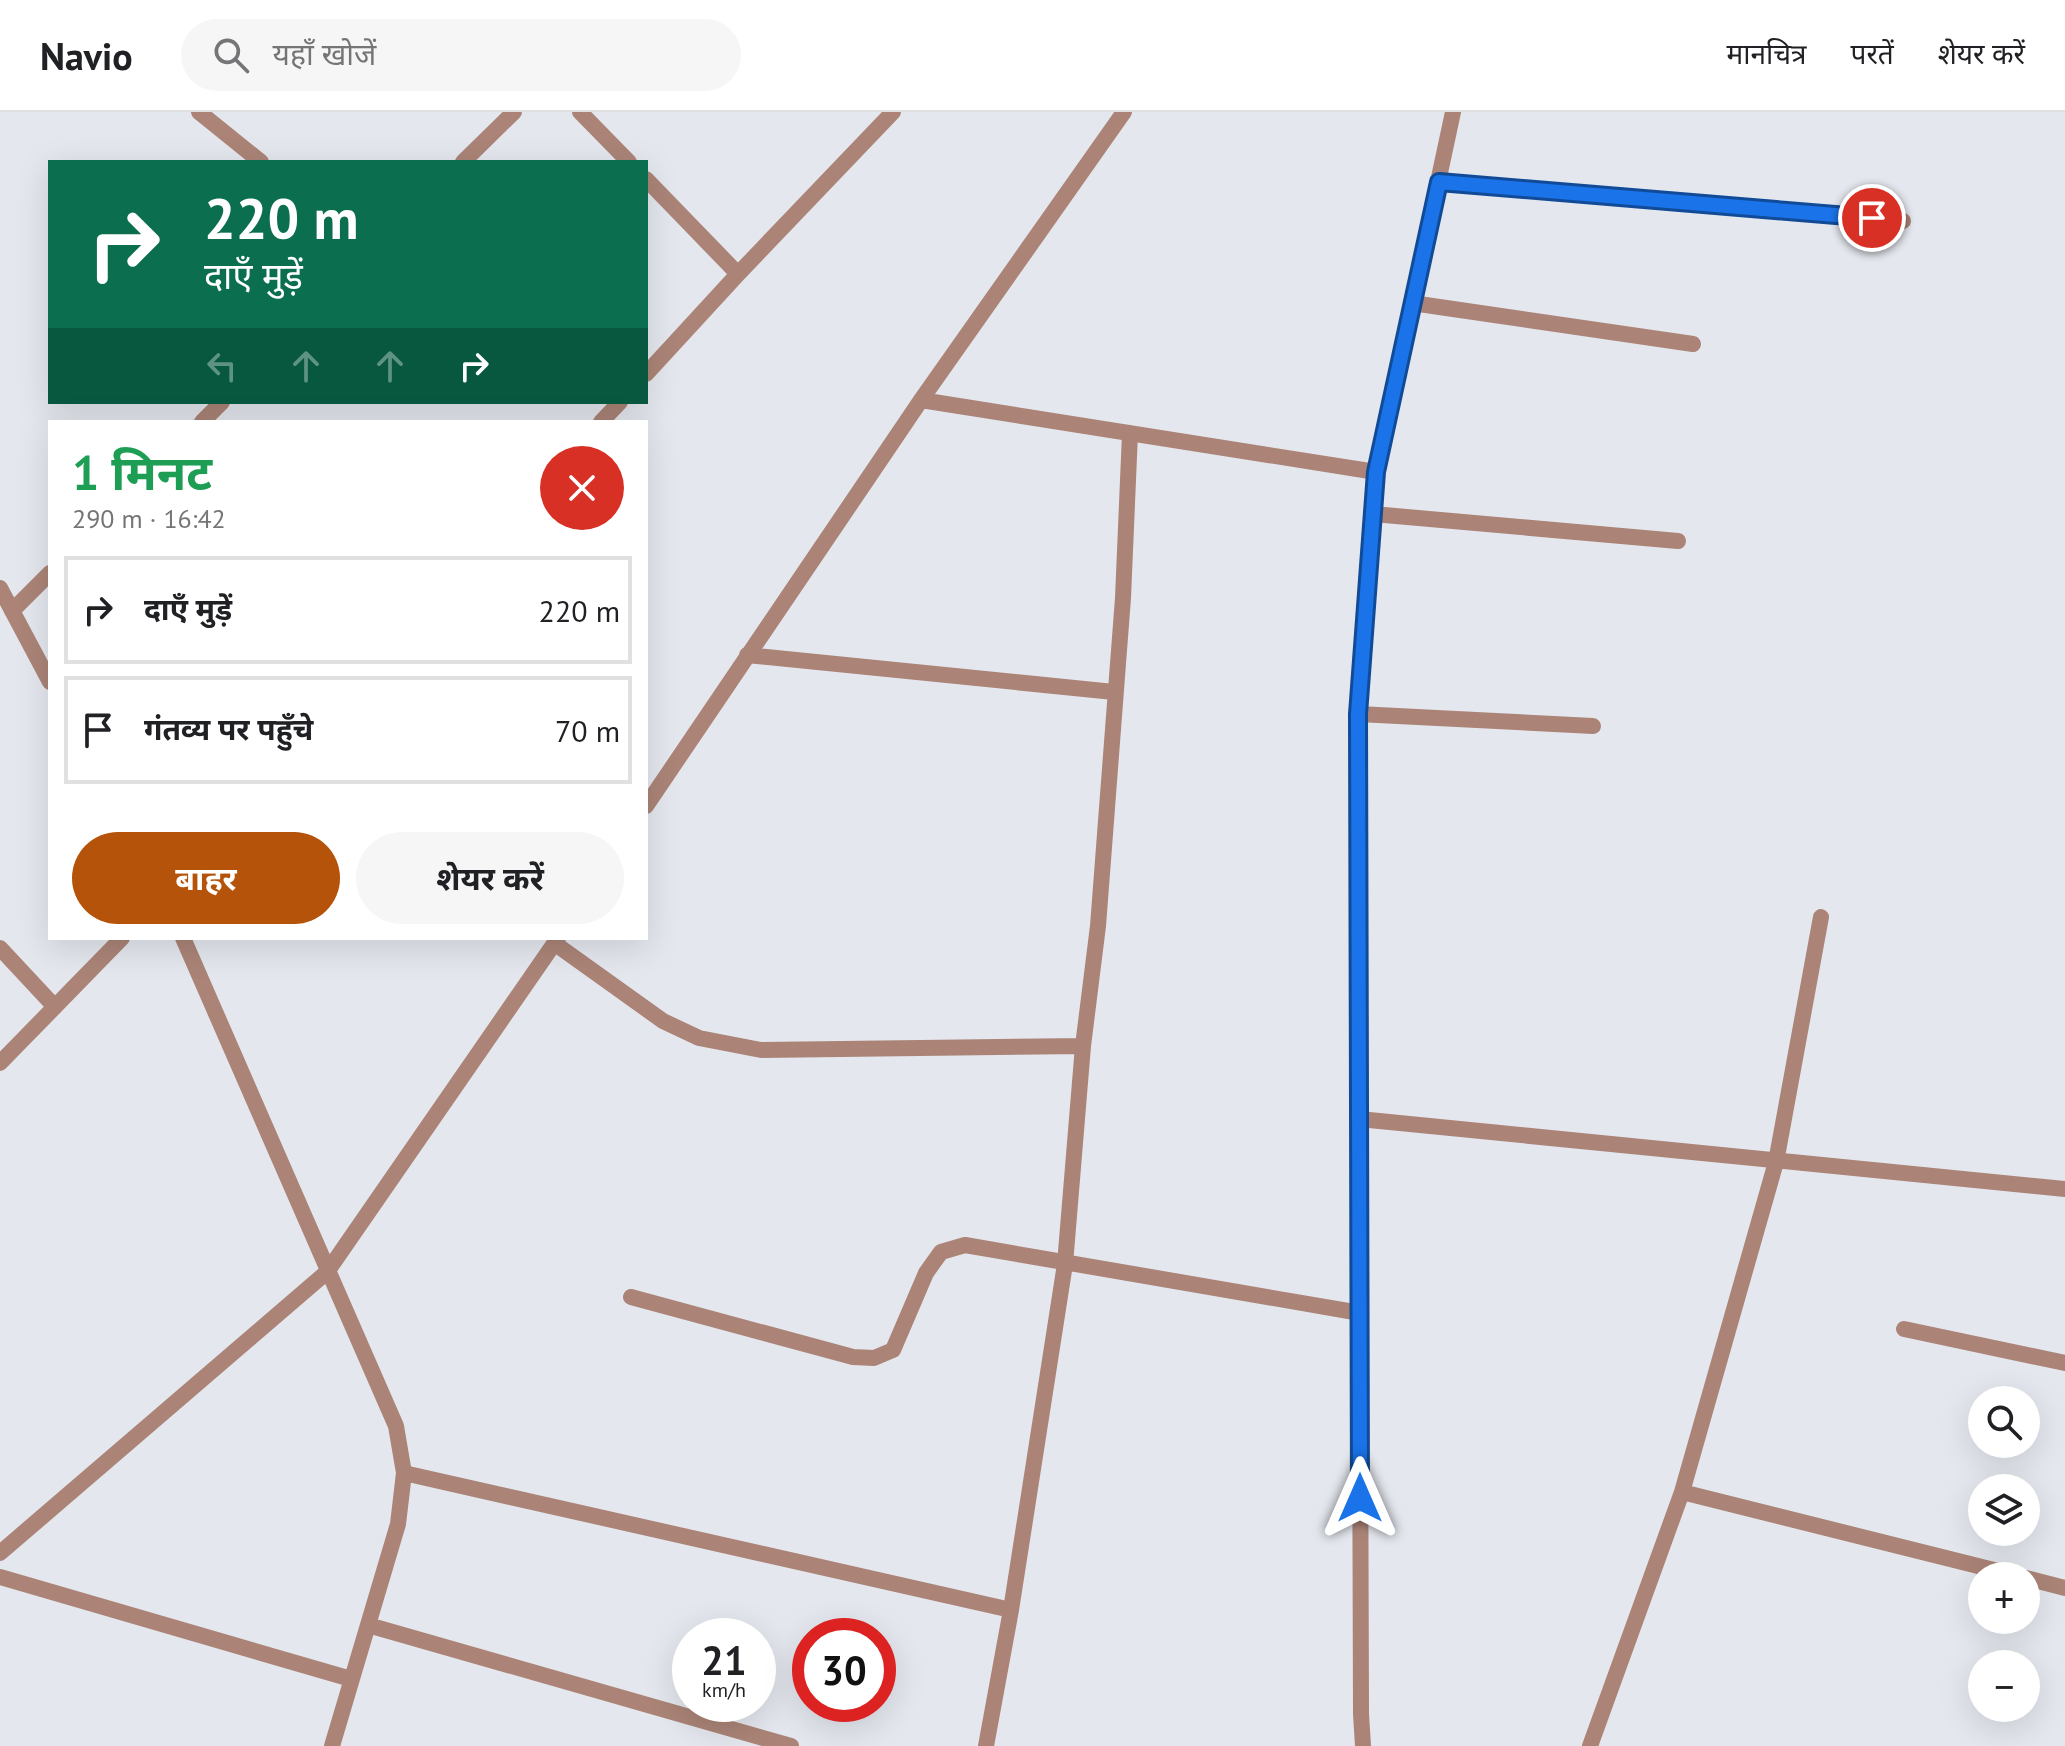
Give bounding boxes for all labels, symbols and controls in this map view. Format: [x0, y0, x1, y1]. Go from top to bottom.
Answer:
search box [181, 19, 741, 91]
text: Navio [40, 31, 133, 80]
icon: search [209, 33, 253, 77]
text: यहाँ खोजें [273, 34, 376, 73]
text: मानचित्र [1726, 35, 1807, 72]
text: परतें [1851, 35, 1894, 72]
text: शेयर करें [1938, 35, 2025, 72]
text: 220 m [204, 182, 359, 254]
pin [1838, 184, 1906, 252]
icon: right [72, 192, 176, 296]
icon: arrive [1850, 196, 1894, 240]
text: दाएँ मुड़ें [204, 252, 303, 299]
icon: left [200, 344, 244, 388]
icon: ahead [284, 344, 328, 388]
icon: ahead [368, 344, 412, 388]
icon: right [452, 344, 496, 388]
text: 1 मिनट [72, 441, 212, 503]
button: close [540, 446, 624, 530]
text: 290 m · 16:42 [72, 502, 226, 535]
icon: right [76, 588, 120, 632]
text: दाएँ मुड़ें [144, 589, 232, 628]
text: 220 m [539, 591, 620, 630]
icon: arrive [76, 708, 120, 752]
text: गंतव्य पर पहुँचे [144, 709, 313, 748]
text: 70 m [555, 711, 620, 750]
button: बाहर [72, 832, 340, 924]
button: शेयर करें [356, 832, 624, 924]
map controls [1968, 1386, 2040, 1722]
button: search [1968, 1386, 2040, 1458]
position arrow [1318, 1456, 1402, 1540]
button: layers [1968, 1474, 2040, 1546]
button: + [1968, 1562, 2040, 1634]
speed limit sign: 30 [792, 1618, 896, 1722]
text: 21 [701, 1634, 747, 1686]
button: − [1968, 1650, 2040, 1722]
text: km/h [702, 1677, 746, 1703]

